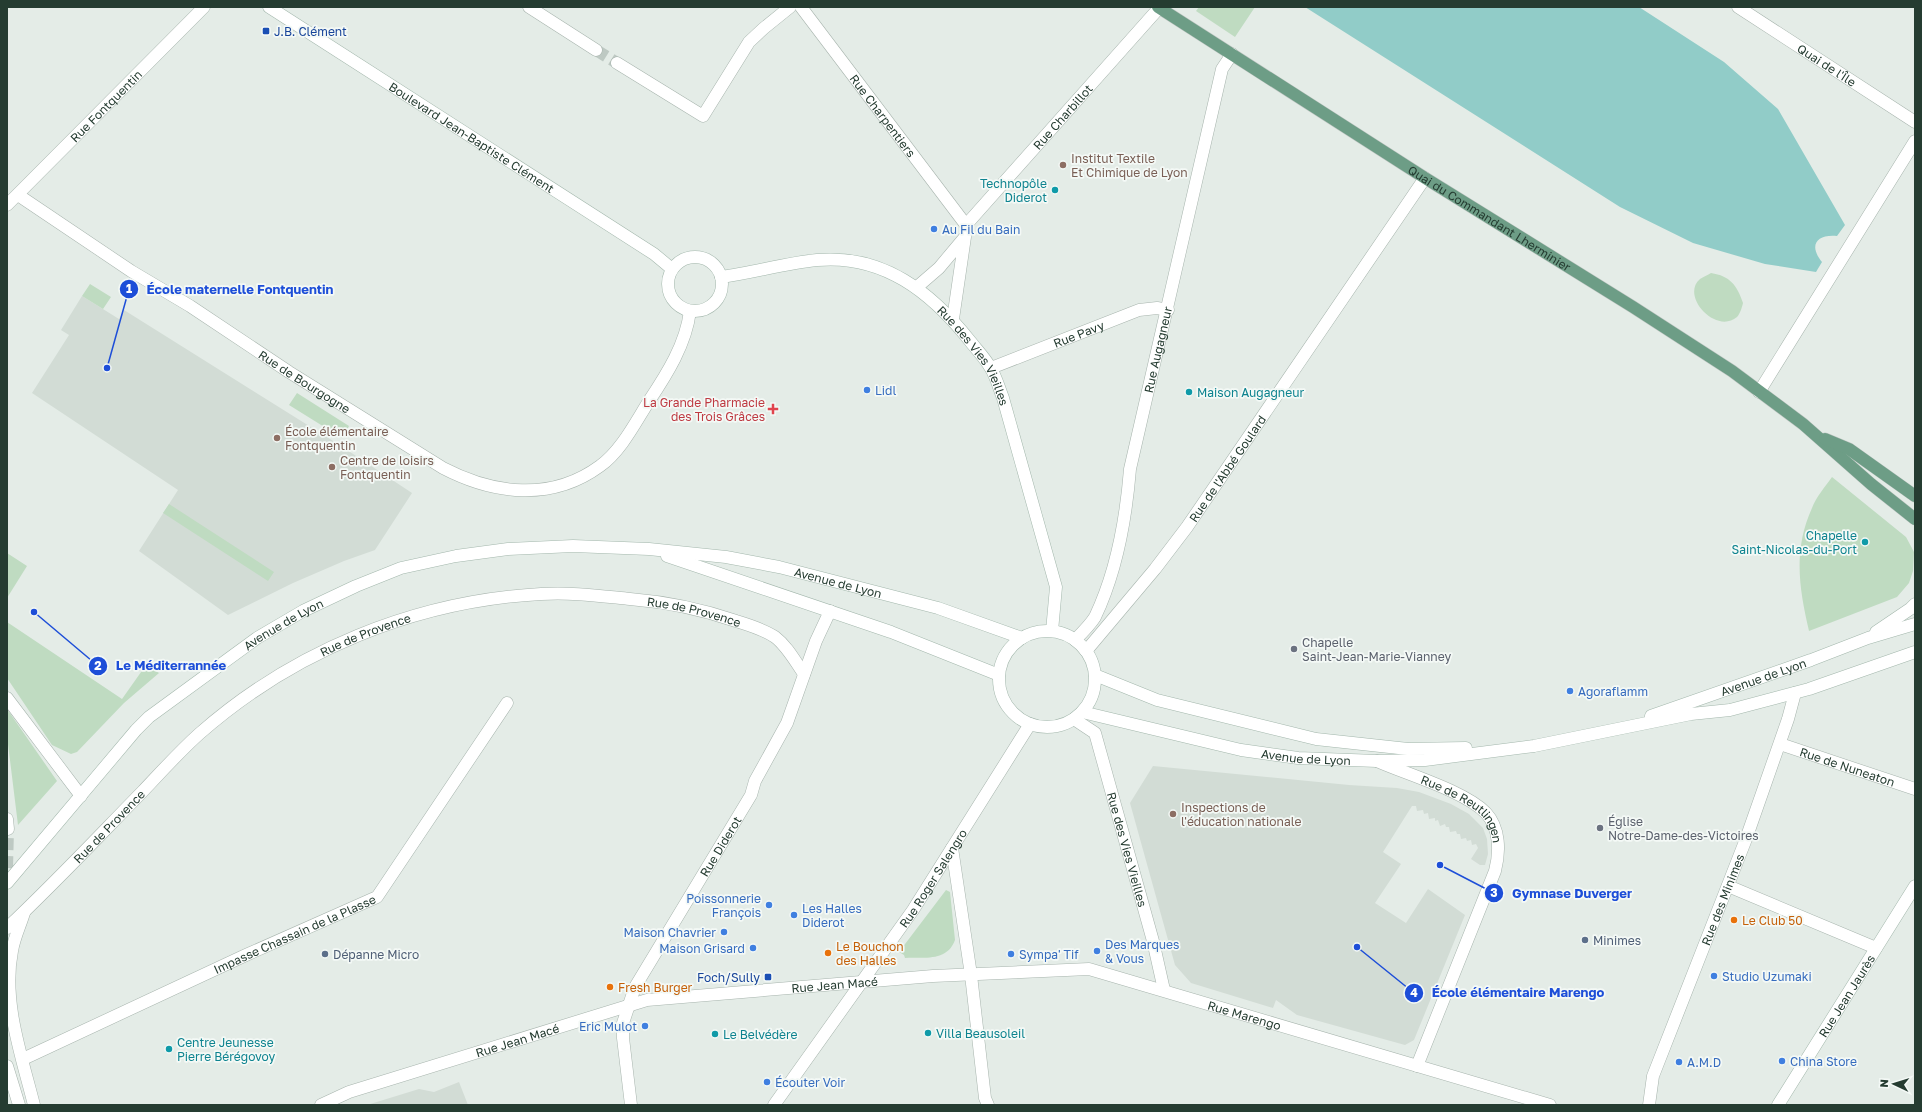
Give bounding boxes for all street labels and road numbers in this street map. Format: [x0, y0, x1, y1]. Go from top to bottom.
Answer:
street label: Quai de l'Île [1795, 40, 1859, 89]
street label: Rue Fontquentin [67, 67, 145, 145]
street label: Rue Charpentiers [847, 71, 919, 160]
street label: Boulevard Jean-Baptiste Clément [386, 79, 557, 196]
street label: Rue Charbillot [1029, 81, 1095, 152]
street label: Quai du Commandant Lherminier [1405, 162, 1574, 274]
street label: Rue des Vies Vieilles [935, 302, 1012, 407]
street label: Rue Augagneur [1140, 305, 1175, 394]
street label: Rue Pavy [1051, 317, 1106, 350]
street label: Rue de Bourgogne [256, 346, 353, 416]
street label: Rue de l'Abbé Goulard [1185, 412, 1269, 525]
street label: Avenue de Lyon [793, 564, 883, 601]
street label: Rue de Provence [646, 593, 743, 630]
street label: Avenue de Lyon [240, 595, 325, 653]
street label: Rue de Provence [317, 610, 412, 659]
street label: Avenue de Lyon [1718, 655, 1808, 699]
street label: Rue de Nuneaton [1798, 744, 1897, 789]
street label: Avenue de Lyon [1260, 745, 1351, 768]
street label: Rue de Reutlingen [1419, 771, 1505, 844]
street label: Rue de Provence [70, 786, 148, 866]
street label: Rue des Vies Vieilles [1104, 790, 1151, 909]
street label: Rue Diderot [696, 813, 744, 879]
street label: Rue Roger Salengro [896, 826, 970, 930]
street label: Rue des Minimes [1698, 851, 1747, 947]
street label: Impasse Chassain de la Plasse [211, 891, 378, 977]
street label: Rue Jean Jaurès [1815, 952, 1878, 1040]
street label: Rue Jean Macé [791, 973, 878, 995]
street label: Rue Marengo [1206, 997, 1283, 1033]
street label: Rue Jean Macé [474, 1020, 561, 1060]

